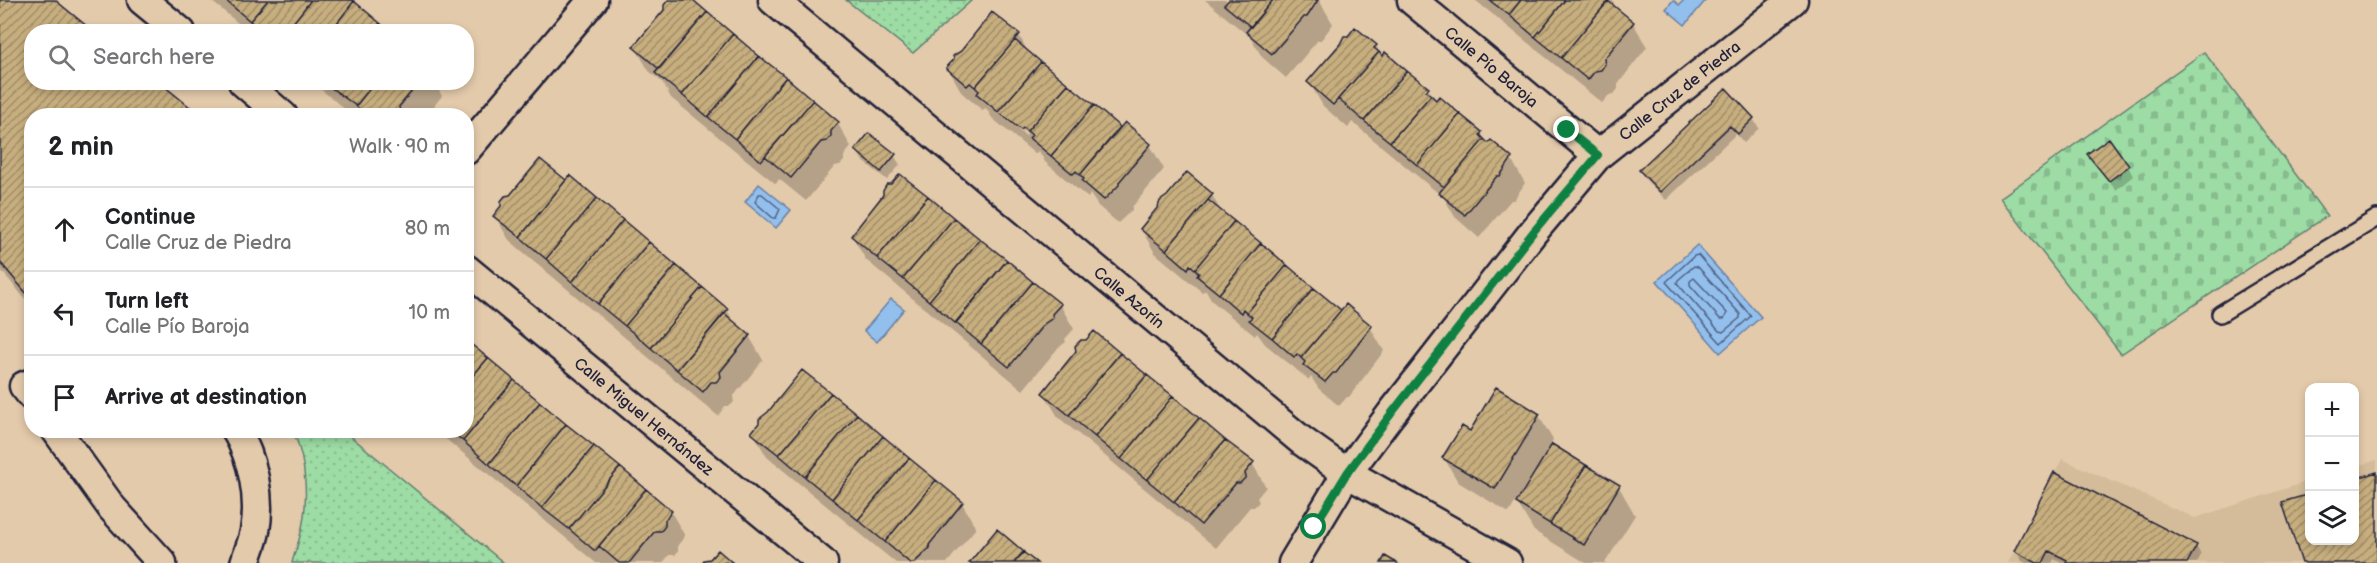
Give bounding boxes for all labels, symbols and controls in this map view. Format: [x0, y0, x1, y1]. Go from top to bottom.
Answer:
street label: Calle Pío Baroja [1440, 23, 1541, 112]
search box [24, 24, 474, 90]
street label: Calle Cruz de Piedra [1616, 38, 1745, 145]
icon: search [45, 41, 78, 74]
text: Search here [93, 44, 215, 71]
route end [1553, 116, 1579, 142]
text: 2 min [48, 132, 114, 163]
text: Walk · 90 m [349, 135, 450, 159]
text: Continue [105, 204, 195, 231]
icon: ahead [48, 213, 81, 246]
text: 80 m [405, 217, 450, 241]
text: Calle Cruz de Piedra [105, 231, 292, 255]
street label: Calle Azorín [1089, 263, 1168, 333]
text: Turn left [105, 288, 189, 315]
icon: left [48, 297, 81, 330]
text: 10 m [409, 301, 450, 325]
text: Calle Pío Baroja [105, 315, 250, 339]
street label: Calle Miguel Hernández [570, 354, 717, 480]
icon: arrive [48, 381, 81, 414]
map controls [2305, 383, 2359, 545]
button: + [2305, 383, 2359, 437]
text: Arrive at destination [105, 384, 307, 411]
button: − [2305, 437, 2359, 491]
button: layers [2305, 491, 2359, 545]
route start [1300, 513, 1326, 539]

